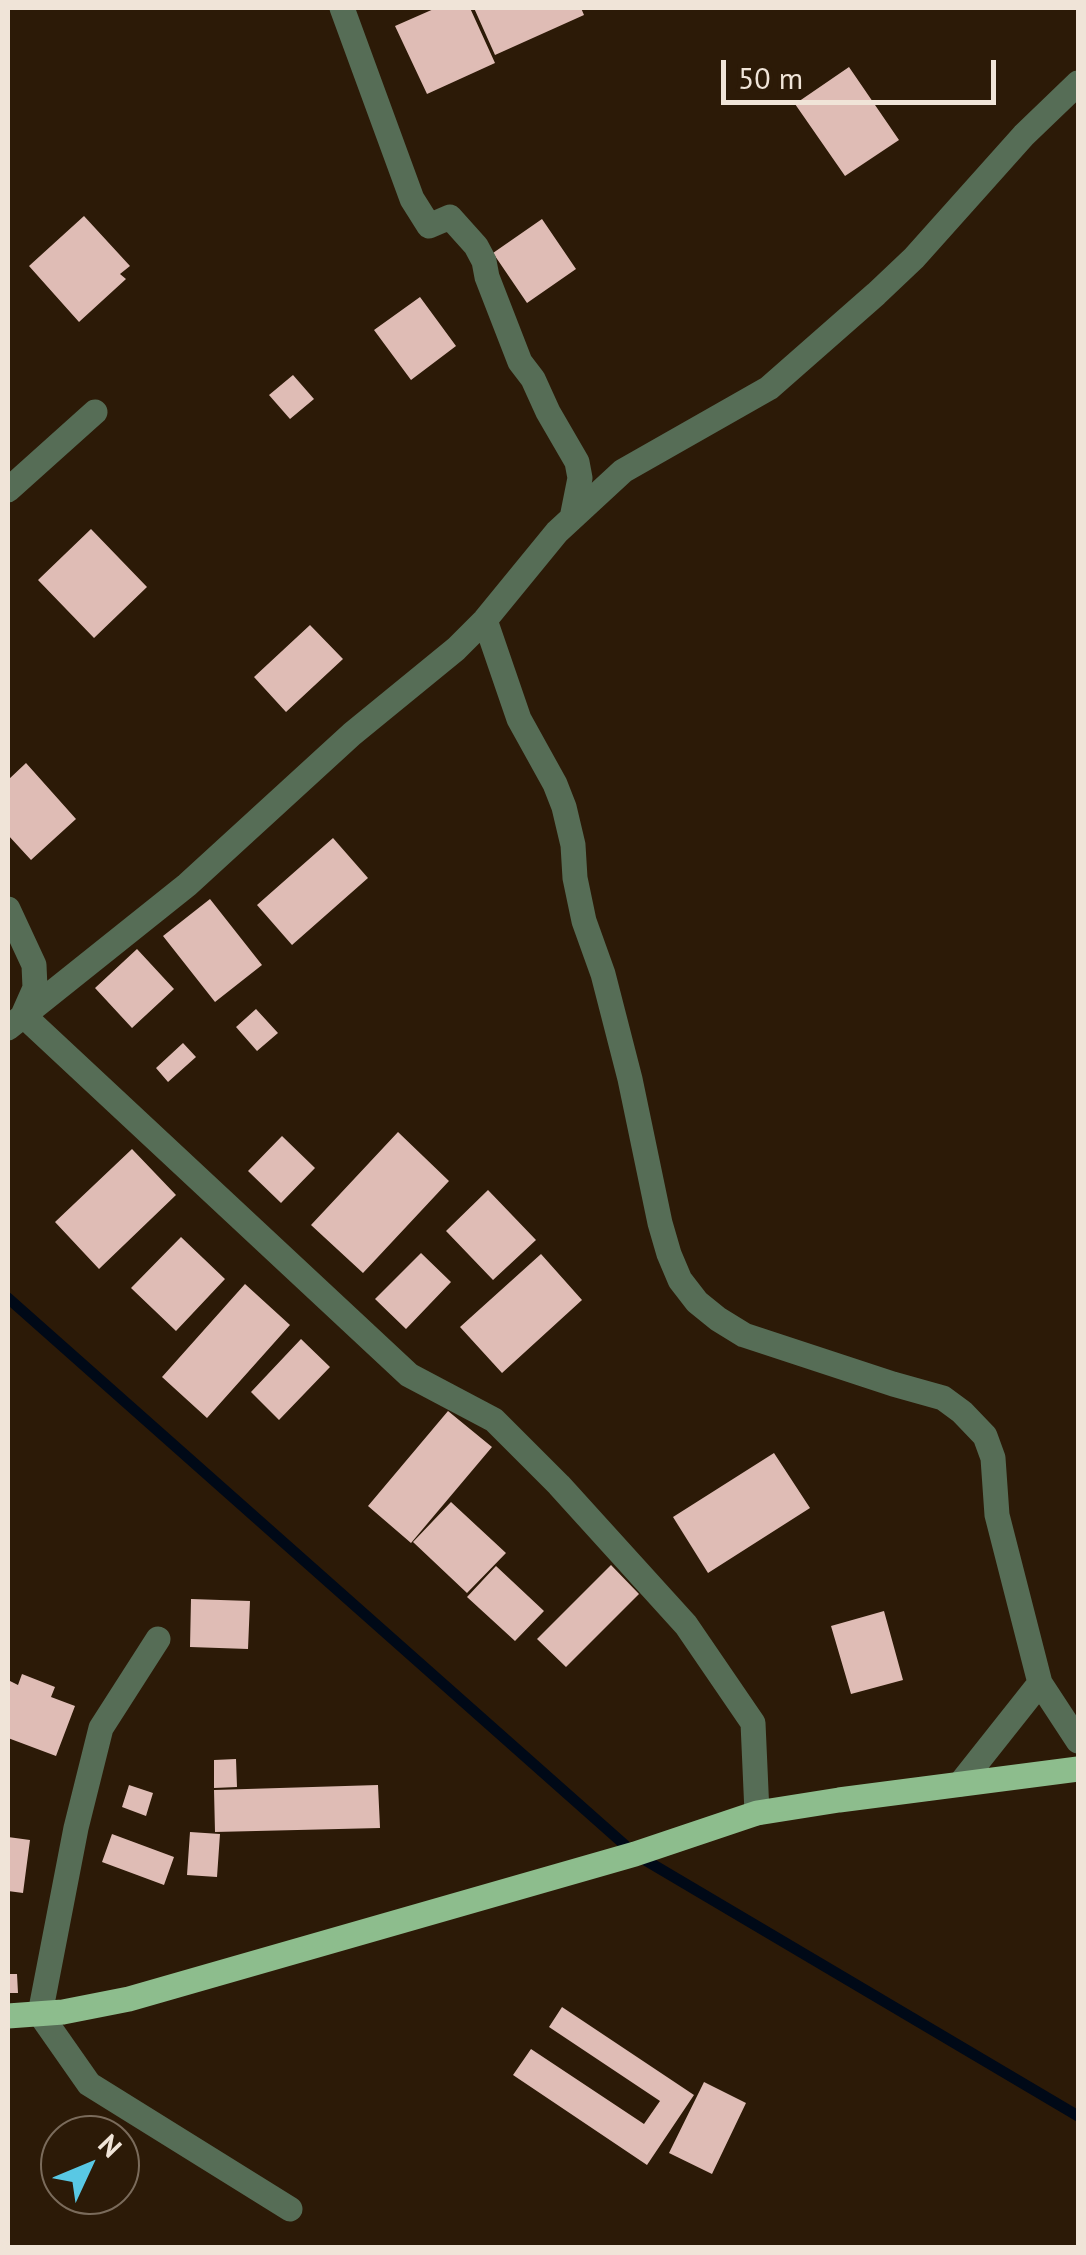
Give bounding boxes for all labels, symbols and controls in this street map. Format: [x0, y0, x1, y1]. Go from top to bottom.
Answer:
scale bar [726, 40, 1001, 102]
text: 50 m [738, 58, 803, 97]
north arrow [40, 2115, 140, 2215]
text: N [91, 2126, 130, 2165]

